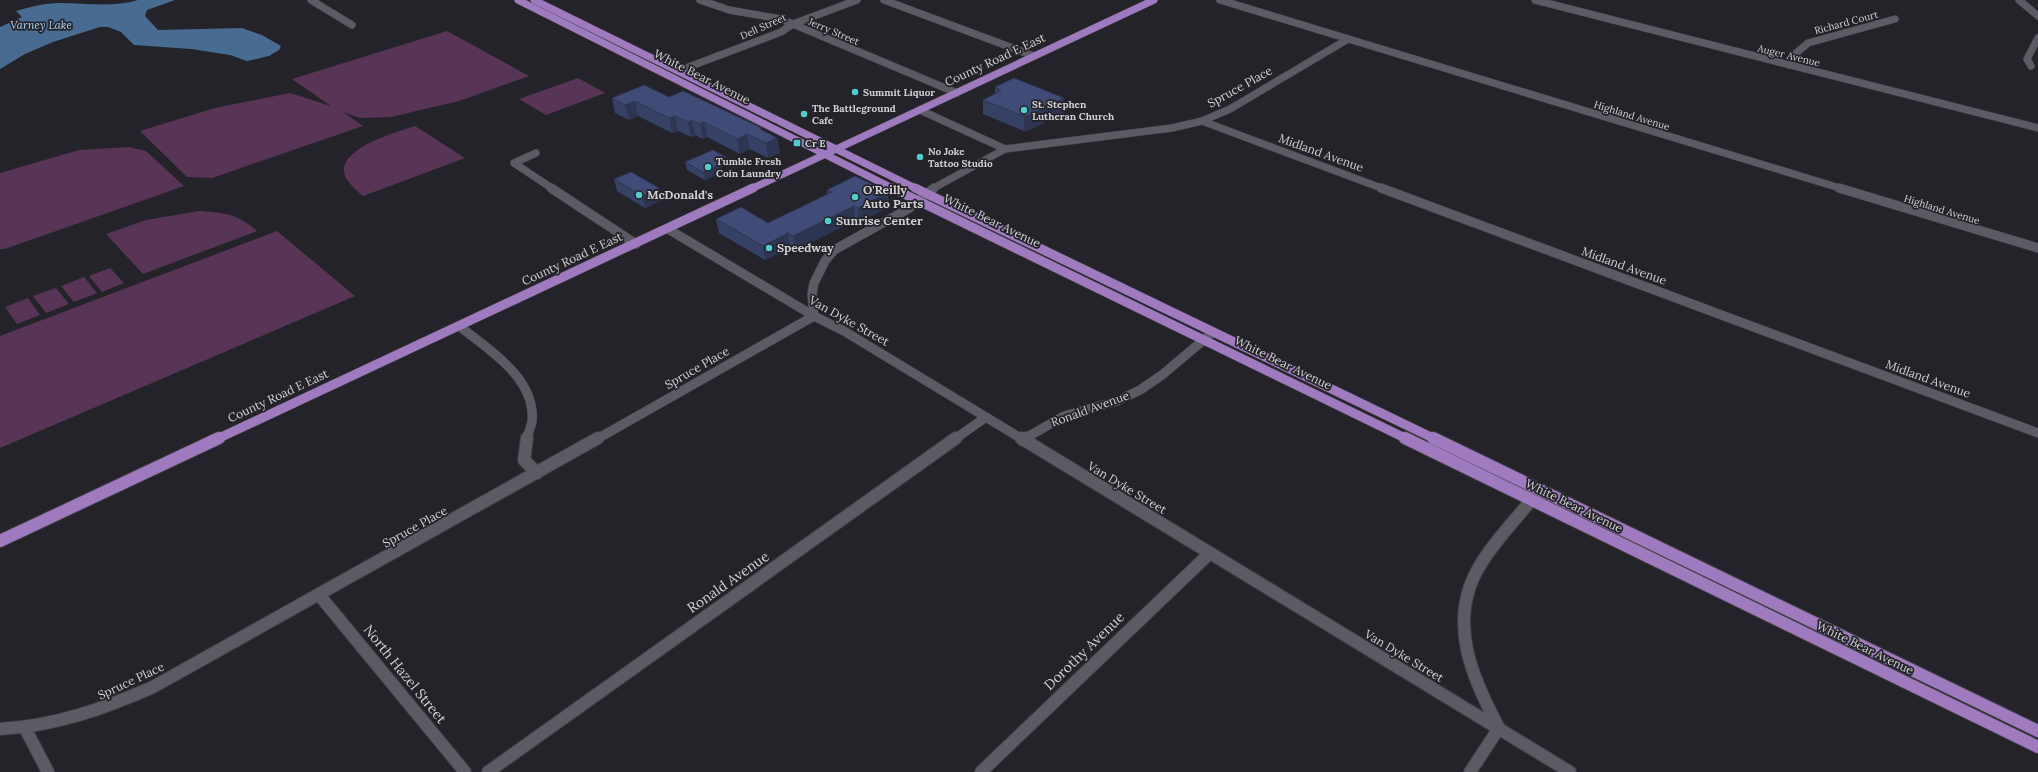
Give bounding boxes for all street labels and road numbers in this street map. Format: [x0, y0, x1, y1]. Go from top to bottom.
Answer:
street label: Richard Court [1813, 8, 1880, 37]
street label: Dell Street [738, 10, 788, 42]
street label: Jerry Street [805, 15, 861, 48]
street label: County Road E East [942, 29, 1048, 89]
street label: Auger Avenue [1755, 41, 1822, 70]
street label: White Bear Avenue [651, 46, 754, 108]
street label: Spruce Place [1205, 62, 1275, 111]
street label: Highland Avenue [1592, 98, 1672, 133]
street label: Midland Avenue [1277, 130, 1366, 175]
street label: White Bear Avenue [941, 190, 1044, 251]
street label: Highland Avenue [1902, 192, 1982, 227]
street label: County Road E East [519, 228, 625, 288]
street label: Midland Avenue [1580, 243, 1669, 288]
street label: Van Dyke Street [806, 292, 892, 349]
street label: White Bear Avenue [1232, 332, 1335, 393]
street label: Spruce Place [662, 343, 732, 392]
street label: Midland Avenue [1884, 356, 1973, 401]
street label: County Road E East [225, 365, 331, 425]
street label: Ronald Avenue [1049, 387, 1132, 430]
street label: Van Dyke Street [1084, 458, 1170, 517]
street label: White Bear Avenue [1523, 475, 1626, 536]
street label: Spruce Place [380, 502, 450, 551]
street label: Ronald Avenue [684, 547, 773, 617]
street label: Dorothy Avenue [1040, 608, 1128, 694]
street label: White Bear Avenue [1814, 617, 1917, 678]
street label: North Hazel Street [360, 621, 451, 728]
street label: Van Dyke Street [1361, 626, 1447, 685]
street label: Spruce Place [95, 658, 167, 703]

